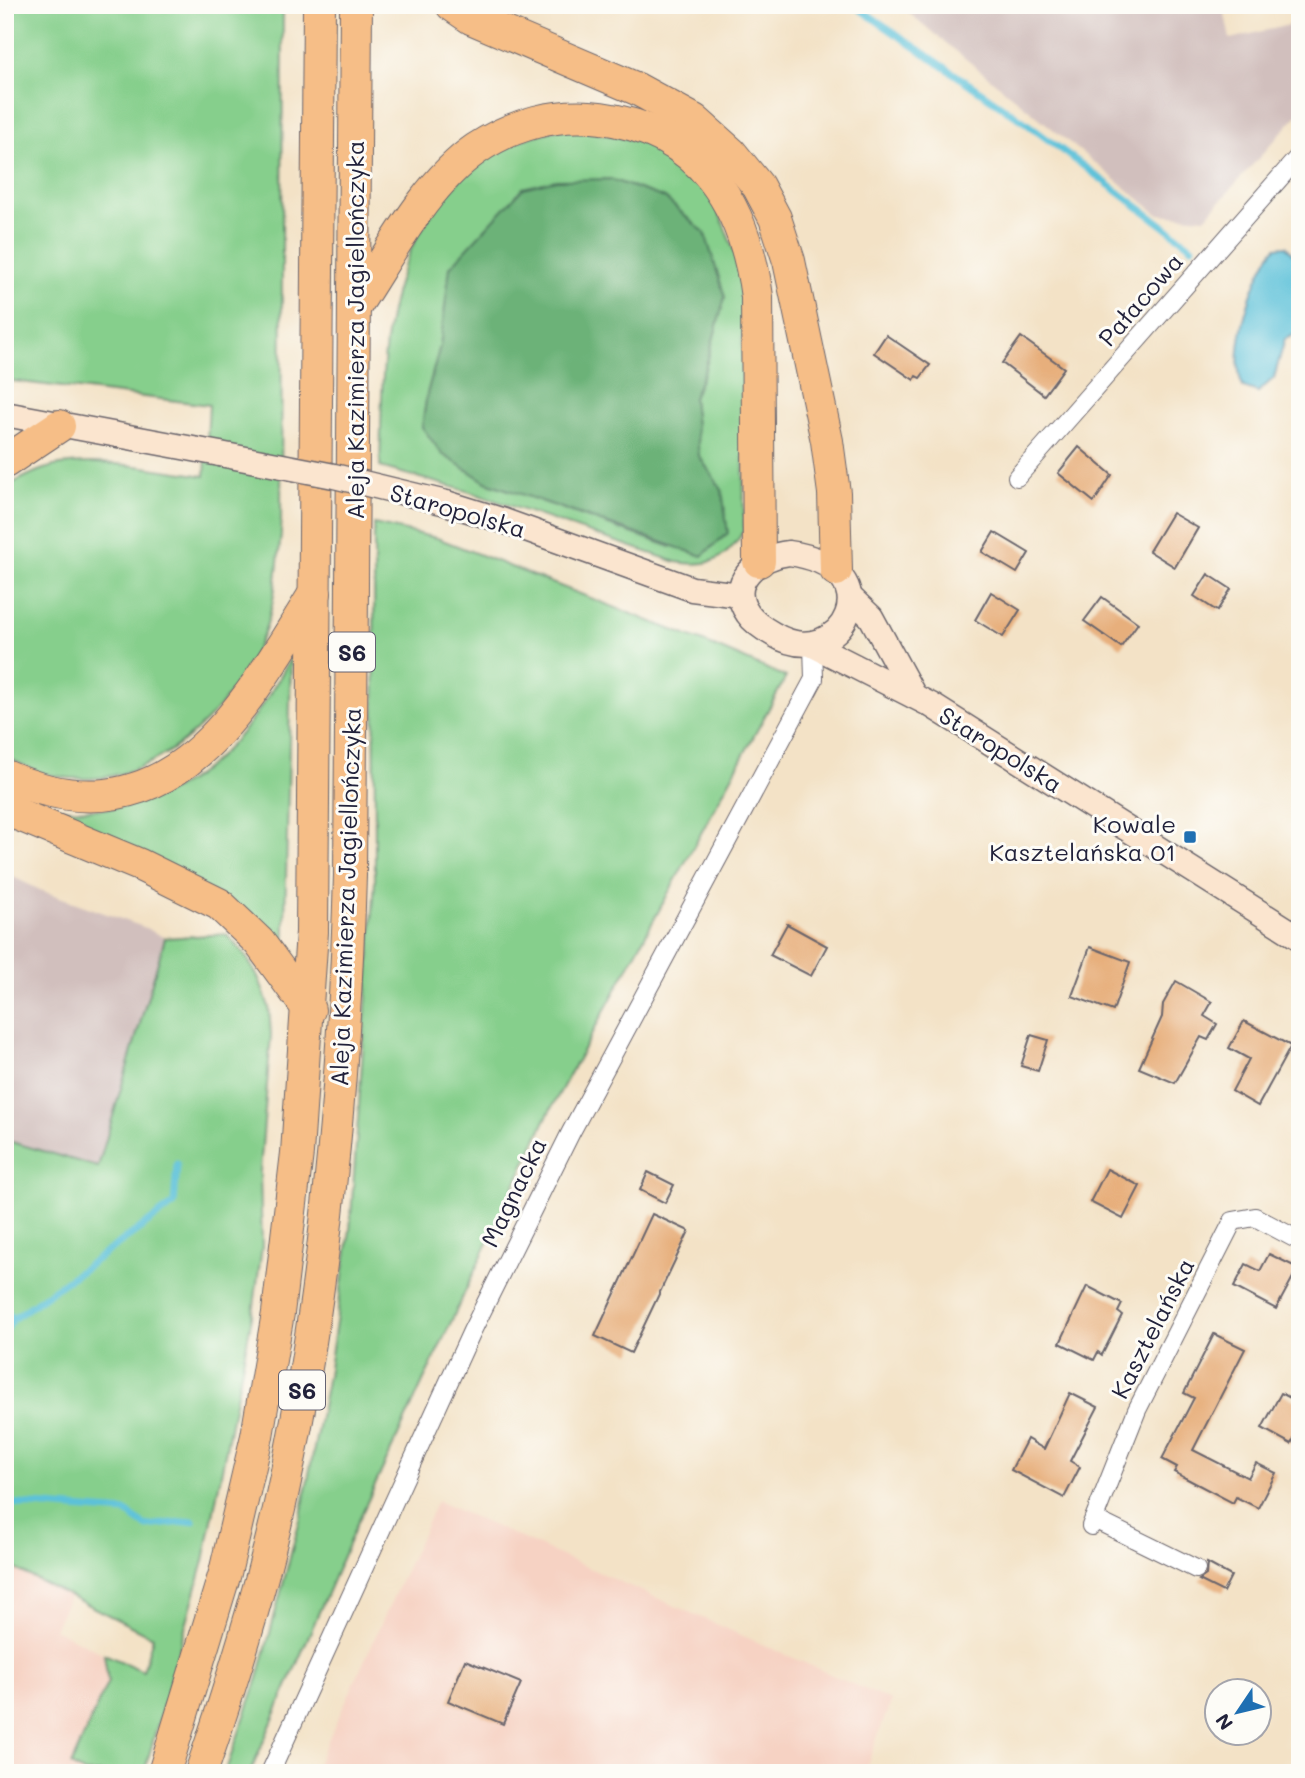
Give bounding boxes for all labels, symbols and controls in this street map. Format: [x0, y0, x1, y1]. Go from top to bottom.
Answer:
street label: Aleja Kazimierza Jagiellończyka [339, 140, 370, 520]
street label: Pałacowa [1091, 246, 1189, 352]
street label: Staropolska [387, 476, 529, 544]
road number: S6 [329, 632, 375, 672]
street label: Staropolska [934, 699, 1068, 799]
street label: Aleja Kazimierza Jagiellończyka [323, 707, 367, 1087]
place label: Kowale Kasztelańska 01 [989, 808, 1176, 867]
marker: Kowale Kasztelańska 01 [1182, 829, 1198, 845]
street label: Magnacka [473, 1132, 553, 1252]
street label: Kasztelańska [1103, 1253, 1201, 1403]
road number: S6 [279, 1371, 325, 1410]
north arrow [1204, 1676, 1274, 1746]
text: N [1209, 1709, 1238, 1735]

